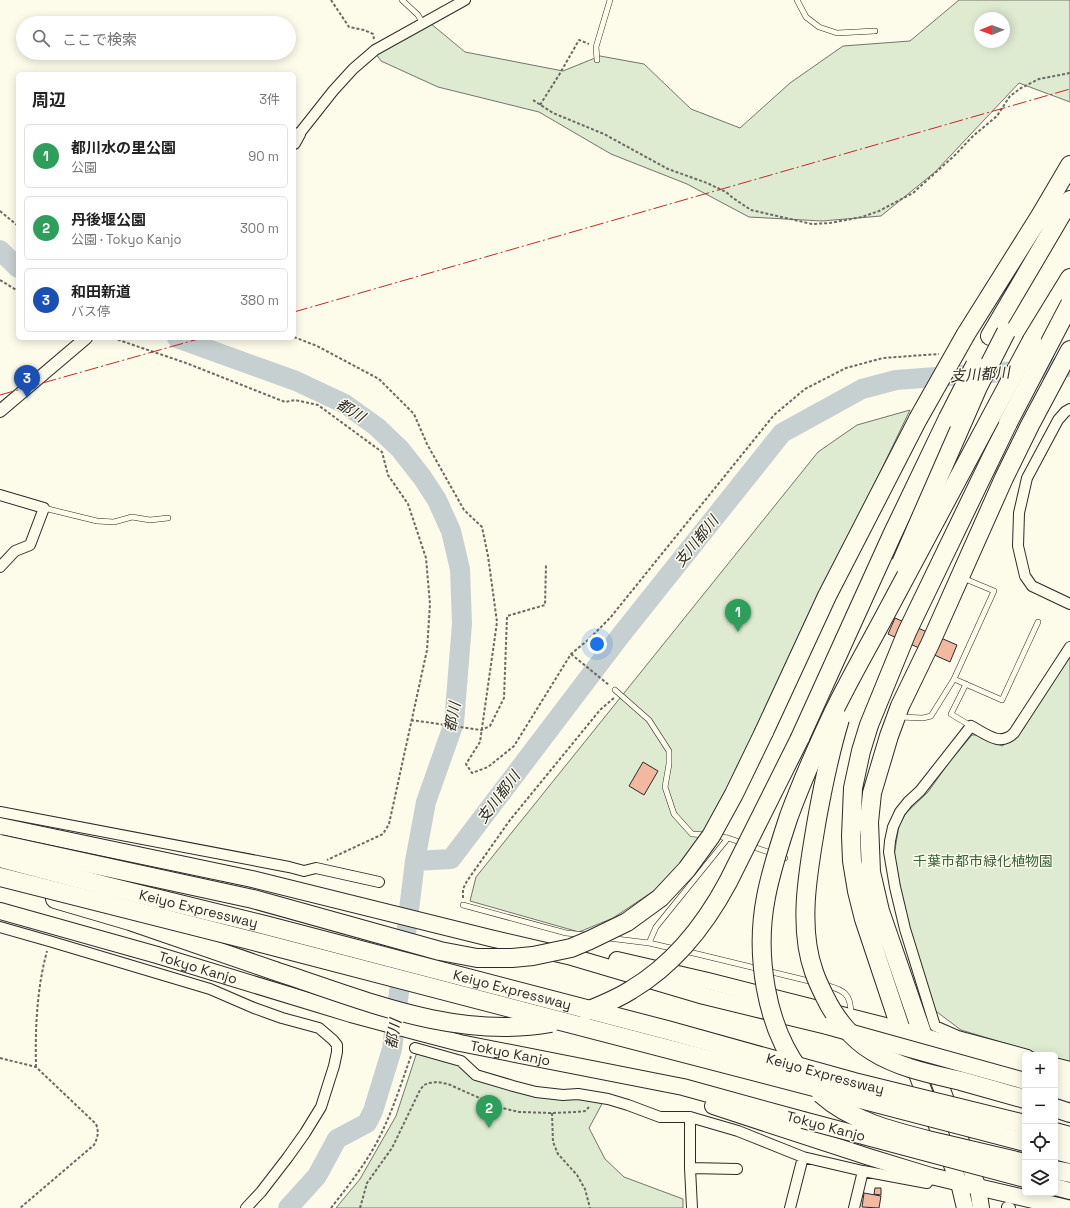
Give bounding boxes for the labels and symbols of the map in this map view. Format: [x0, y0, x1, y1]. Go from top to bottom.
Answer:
north arrow [974, 12, 1010, 48]
water label: 支川都川 [949, 362, 1013, 386]
pin: 3 [14, 365, 40, 398]
water label: 都川 [333, 394, 370, 427]
water label: 支川都川 [670, 510, 724, 570]
pin: 1 [725, 599, 751, 632]
your location [587, 634, 607, 654]
water label: 都川 [440, 699, 464, 733]
water label: 支川都川 [472, 766, 525, 827]
park label: 千葉市都市緑化植物園 [913, 852, 1053, 870]
street label: Keiyo Expressway [137, 885, 260, 932]
street label: Tokyo Kanjo [157, 947, 240, 988]
street label: Keiyo Expressway [451, 966, 573, 1014]
water label: 都川 [381, 1016, 405, 1050]
street label: Tokyo Kanjo [469, 1036, 552, 1070]
street label: Keiyo Expressway [764, 1049, 886, 1098]
pin: 2 [476, 1095, 502, 1128]
street label: Tokyo Kanjo [784, 1107, 868, 1145]

